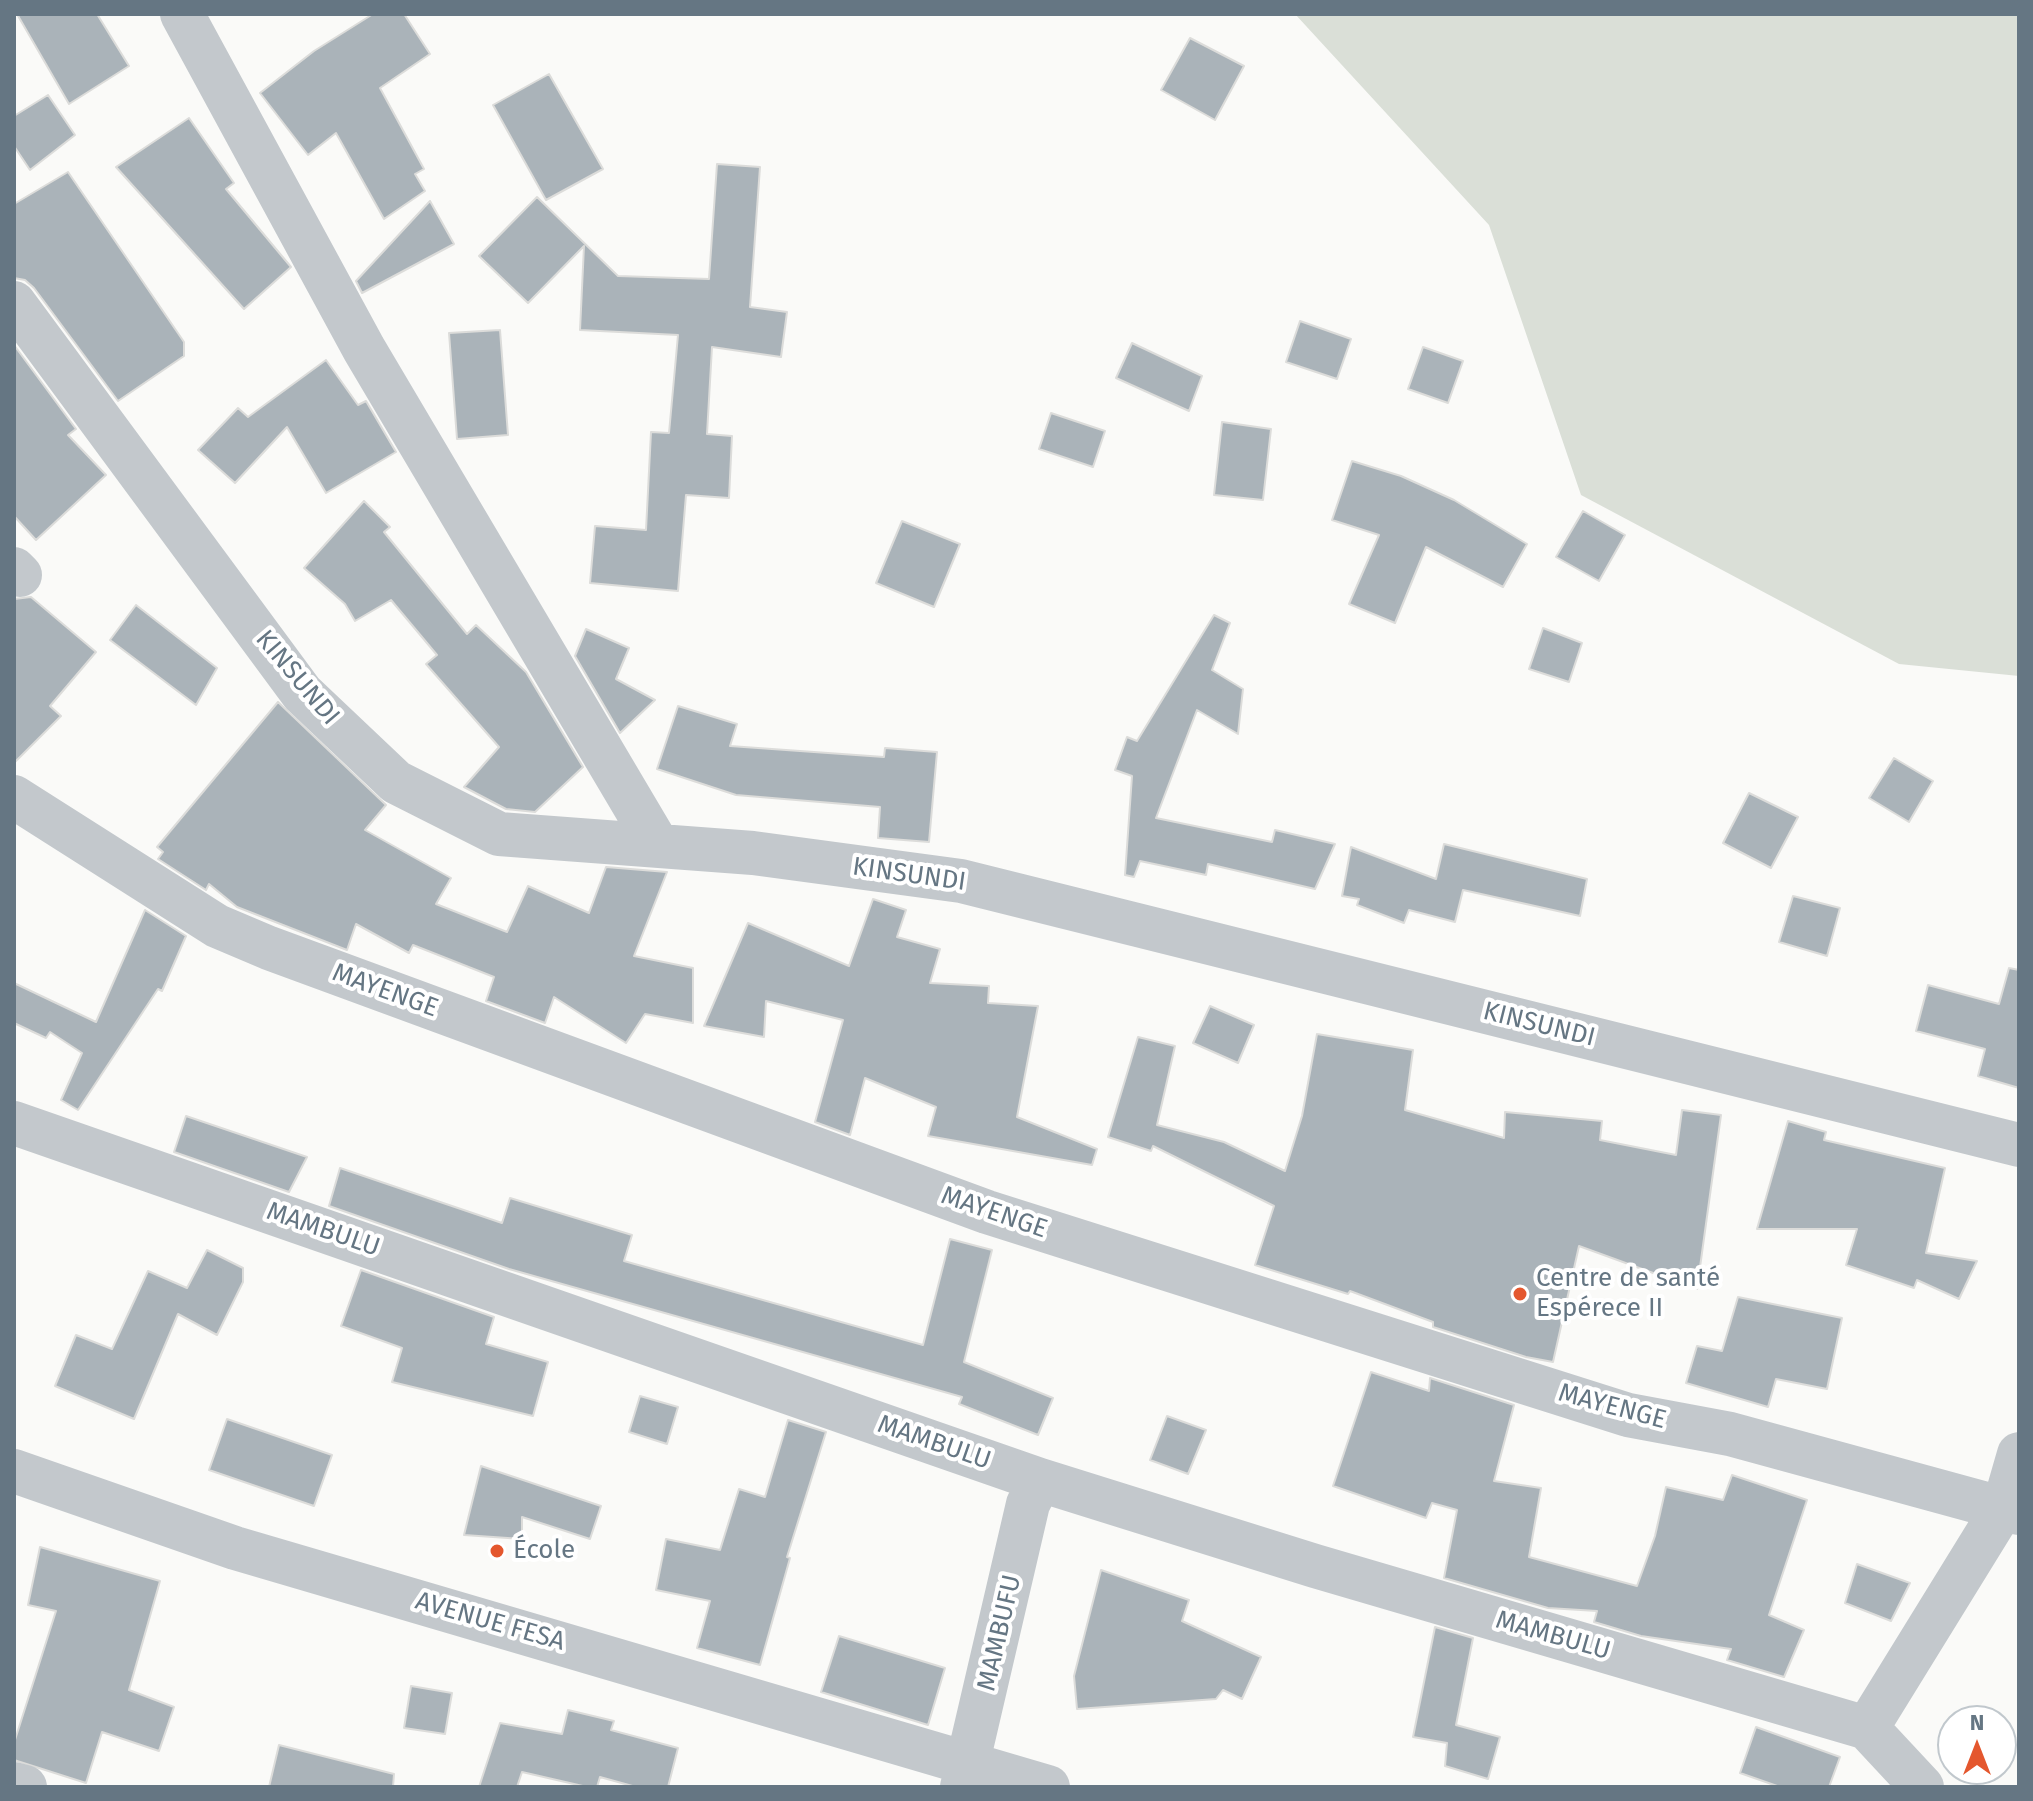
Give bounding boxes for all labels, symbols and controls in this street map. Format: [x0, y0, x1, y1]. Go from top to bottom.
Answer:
street label: KINSUNDI [248, 624, 346, 732]
street label: KINSUNDI [850, 852, 968, 898]
street label: MAYENGE [328, 958, 442, 1024]
street label: KINSUNDI [1480, 996, 1598, 1054]
street label: MAYENGE [937, 1180, 1051, 1246]
street label: MAMBULU [262, 1196, 384, 1264]
place label: Centre de santé Espérece II [1536, 1263, 1720, 1324]
marker: Centre de santé Espérece II [1511, 1285, 1529, 1303]
street label: MAYENGE [1555, 1378, 1669, 1436]
street label: MAMBULU [873, 1409, 995, 1477]
place label: École [513, 1535, 575, 1567]
marker: École [488, 1542, 506, 1560]
street label: MAMBUFU [971, 1572, 1029, 1694]
street label: AVENUE FESA [412, 1586, 568, 1658]
street label: MAMBULU [1492, 1605, 1614, 1667]
north arrow [1937, 1705, 2017, 1785]
text: N [1970, 1709, 1984, 1736]

